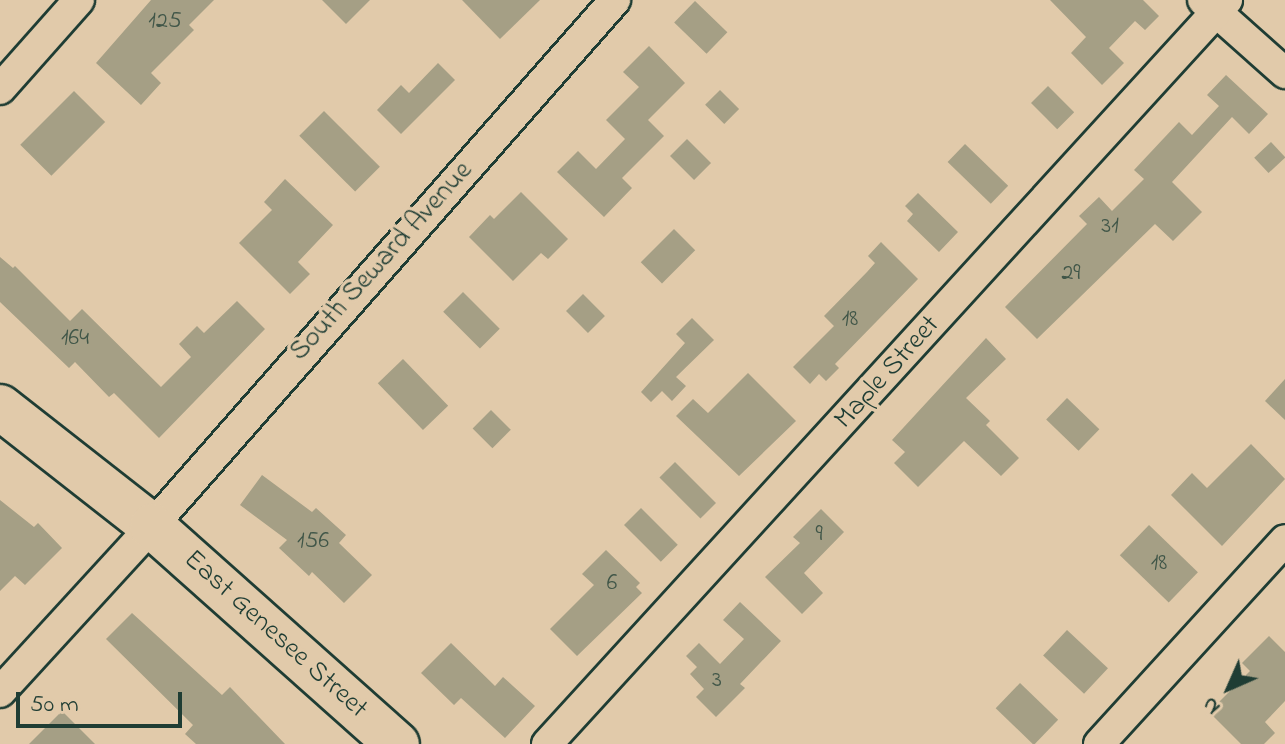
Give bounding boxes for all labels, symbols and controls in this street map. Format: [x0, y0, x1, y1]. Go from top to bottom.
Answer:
house number: 125 [148, 8, 182, 36]
street label: South Seward Avenue [283, 155, 481, 369]
house number: 31 [1101, 213, 1119, 241]
house number: 29 [1061, 260, 1081, 288]
house number: 18 [842, 306, 858, 334]
street label: Maple Street [828, 309, 948, 437]
house number: 164 [61, 325, 89, 353]
house number: 9 [815, 521, 823, 549]
house number: 156 [297, 528, 329, 556]
street label: East Genesee Street [176, 544, 374, 726]
house number: 18 [1151, 550, 1167, 578]
house number: 6 [607, 570, 617, 598]
north arrow [1189, 648, 1269, 728]
house number: 3 [712, 667, 722, 695]
scale bar [20, 676, 186, 726]
text: 50 m [30, 688, 79, 723]
text: N [1195, 688, 1229, 722]

